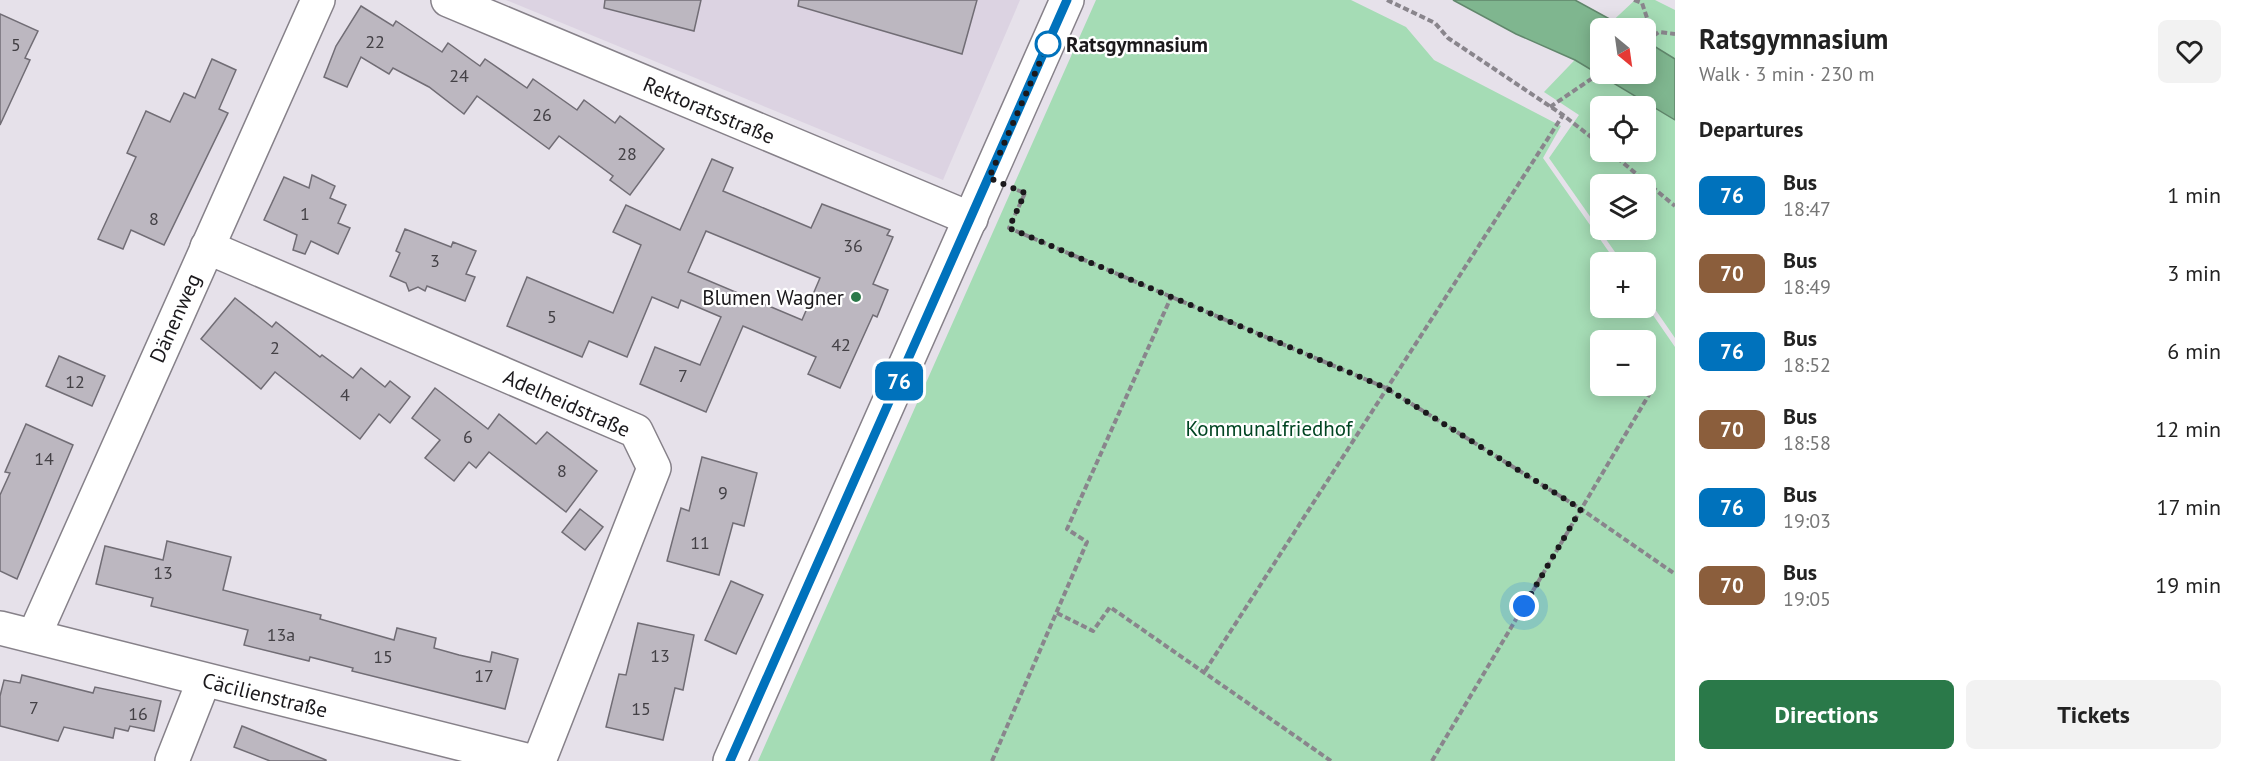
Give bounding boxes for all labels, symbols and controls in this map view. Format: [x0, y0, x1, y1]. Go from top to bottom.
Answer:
north arrow [1590, 18, 1656, 84]
map controls [1590, 18, 1656, 396]
text: Ratsgymnasium [1699, 20, 1888, 57]
button: heart [2158, 20, 2221, 83]
house number: 22 [365, 30, 385, 53]
marker: Ratsgymnasium [1035, 31, 1061, 57]
place label: Ratsgymnasium [1066, 31, 1208, 58]
house number: 5 [11, 33, 21, 56]
text: Walk · 3 min · 230 m [1699, 61, 1875, 87]
house number: 24 [449, 64, 469, 87]
street label: Rektoratsstraße [639, 70, 779, 150]
button: locate [1590, 96, 1656, 162]
house number: 26 [532, 103, 552, 126]
text: Departures [1699, 115, 1803, 143]
house number: 28 [617, 142, 637, 165]
text: Bus [1783, 168, 1817, 196]
button: layers [1590, 174, 1656, 240]
text: 1 min [2167, 181, 2221, 209]
text: 76 [1720, 182, 1744, 209]
text: 18:47 [1783, 196, 1831, 222]
house number: 1 [300, 202, 310, 225]
house number: 8 [149, 207, 159, 230]
house number: 36 [843, 234, 863, 257]
text: Bus [1783, 246, 1817, 274]
house number: 3 [430, 249, 440, 272]
button: + [1590, 252, 1656, 318]
text: 3 min [2167, 259, 2221, 287]
text: 70 [1720, 260, 1744, 287]
street label: Dänenweg [143, 269, 207, 367]
text: 18:49 [1783, 274, 1831, 300]
place label: Blumen Wagner [702, 284, 844, 311]
marker: Blumen Wagner [849, 290, 863, 304]
house number: 5 [547, 305, 557, 328]
text: Bus [1783, 324, 1817, 352]
button: − [1590, 330, 1656, 396]
house number: 42 [831, 333, 851, 356]
house number: 2 [270, 336, 280, 359]
text: 6 min [2167, 337, 2221, 365]
text: 76 [1720, 338, 1744, 365]
text: 18:52 [1783, 352, 1831, 378]
line badge: 76 [872, 362, 926, 400]
street label: Adelheidstraße [499, 363, 635, 443]
house number: 7 [678, 364, 688, 387]
text: 76 [887, 368, 911, 395]
house number: 12 [65, 370, 85, 393]
house number: 4 [340, 383, 350, 406]
text: Bus [1783, 402, 1817, 430]
park label: Kommunalfriedhof [1185, 415, 1354, 442]
text: 12 min [2155, 415, 2221, 443]
text: 70 [1720, 416, 1744, 443]
house number: 6 [463, 425, 473, 448]
text: 18:58 [1783, 430, 1831, 456]
house number: 14 [34, 447, 54, 470]
house number: 8 [557, 459, 567, 482]
text: Bus [1783, 480, 1817, 508]
house number: 9 [718, 481, 728, 504]
text: 17 min [2157, 493, 2221, 521]
text: 76 [1720, 494, 1744, 521]
text: 19:03 [1783, 508, 1831, 534]
house number: 11 [690, 531, 710, 554]
text: Bus [1783, 558, 1817, 586]
house number: 13 [153, 561, 173, 584]
text: 19 min [2155, 571, 2221, 599]
text: 70 [1720, 572, 1744, 599]
text: 19:05 [1783, 586, 1831, 612]
your location [1509, 591, 1539, 621]
house number: 13a [267, 623, 295, 646]
house number: 13 [650, 644, 670, 667]
house number: 15 [373, 645, 393, 668]
house number: 17 [474, 664, 494, 687]
street label: Cäcilienstraße [200, 666, 330, 724]
button: Directions [1699, 680, 1954, 749]
button: Tickets [1966, 680, 2221, 749]
house number: 7 [29, 696, 39, 719]
house number: 15 [631, 697, 651, 720]
house number: 16 [128, 702, 148, 725]

